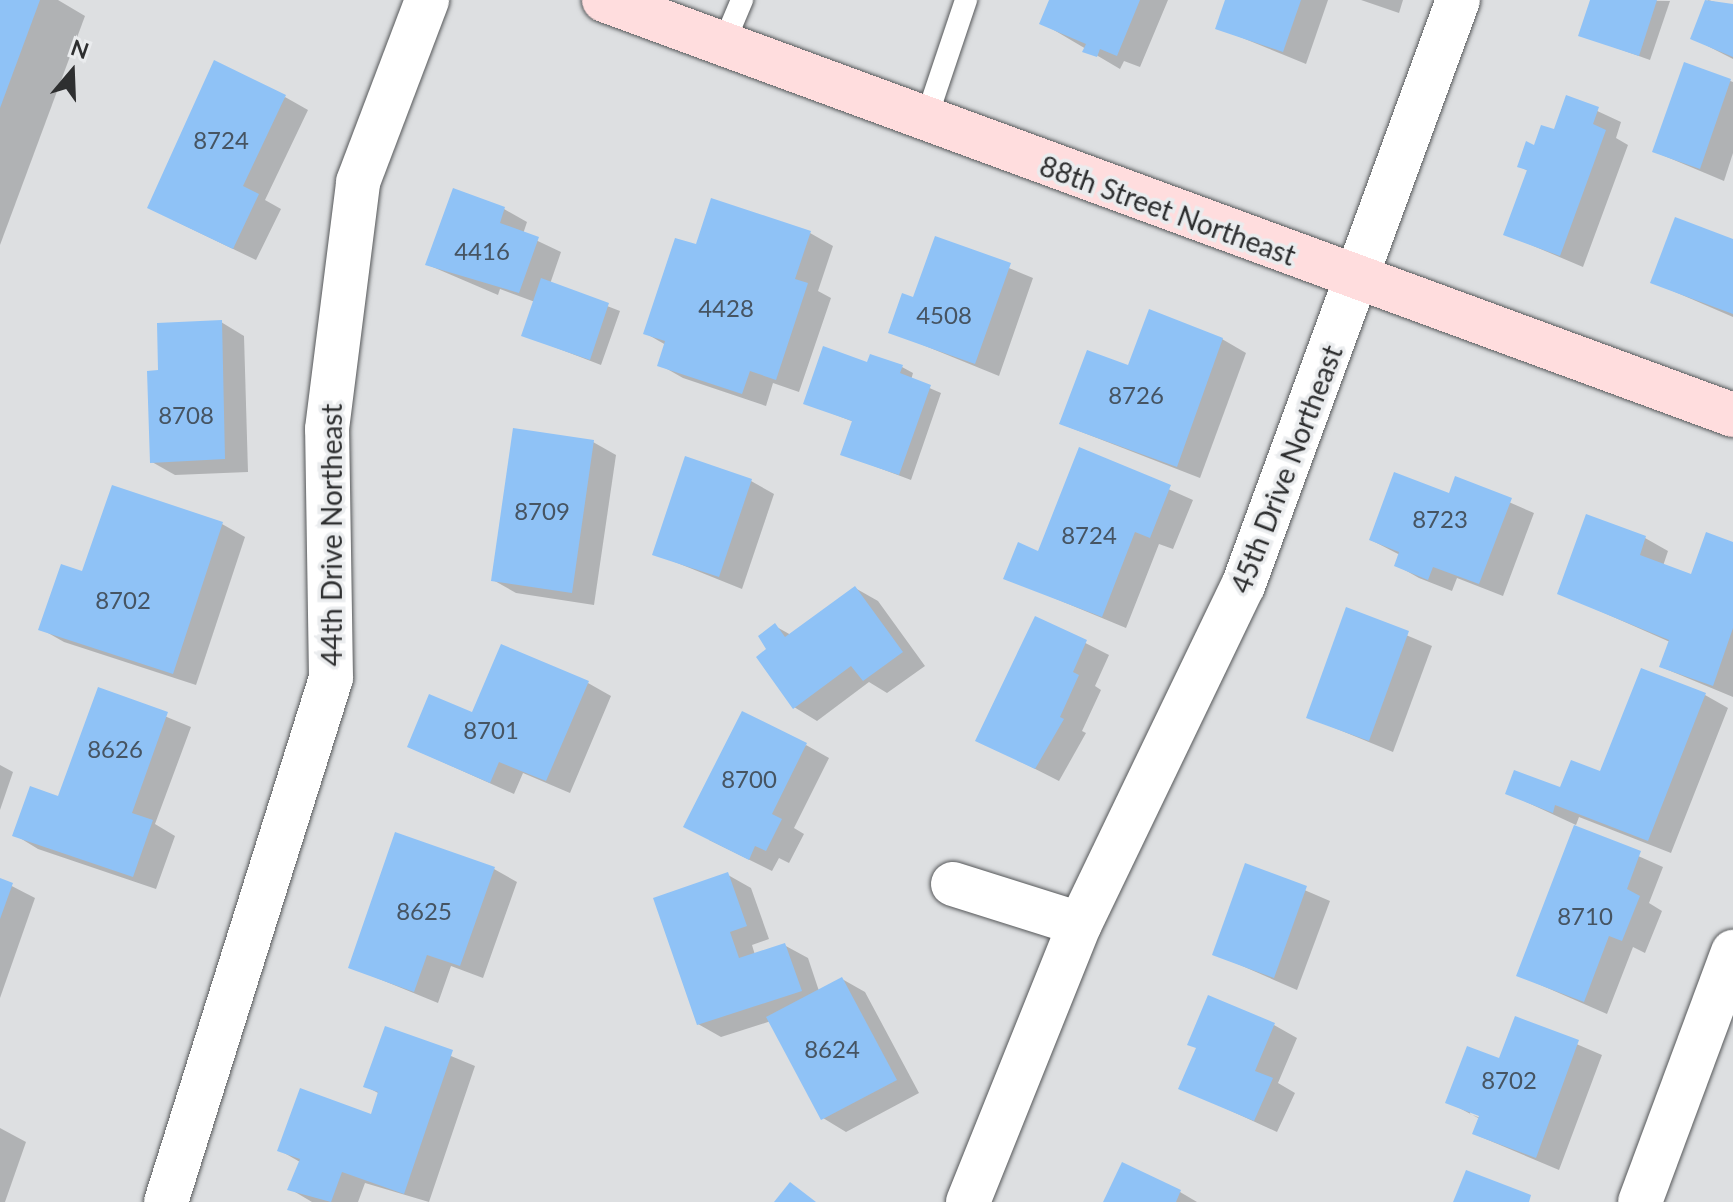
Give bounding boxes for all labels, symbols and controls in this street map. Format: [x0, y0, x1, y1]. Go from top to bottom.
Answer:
north arrow [32, 32, 112, 112]
text: N [68, 33, 92, 64]
house number: 8724 [193, 126, 249, 154]
street label: 88th Street Northeast [1036, 148, 1300, 272]
house number: 4416 [454, 237, 510, 265]
house number: 4428 [698, 294, 754, 322]
house number: 4508 [916, 301, 972, 329]
street label: 45th Drive Northeast [1223, 340, 1349, 598]
house number: 8726 [1108, 381, 1164, 409]
house number: 8708 [158, 401, 214, 429]
street label: 44th Drive Northeast [314, 404, 348, 666]
house number: 8709 [514, 497, 570, 525]
house number: 8723 [1412, 505, 1468, 533]
house number: 8724 [1061, 521, 1117, 549]
house number: 8702 [95, 586, 151, 614]
house number: 8701 [463, 716, 519, 744]
house number: 8626 [87, 735, 143, 763]
house number: 8700 [721, 765, 777, 793]
house number: 8625 [396, 897, 452, 925]
house number: 8710 [1557, 902, 1613, 930]
house number: 8624 [804, 1035, 860, 1063]
house number: 8702 [1481, 1066, 1537, 1094]

